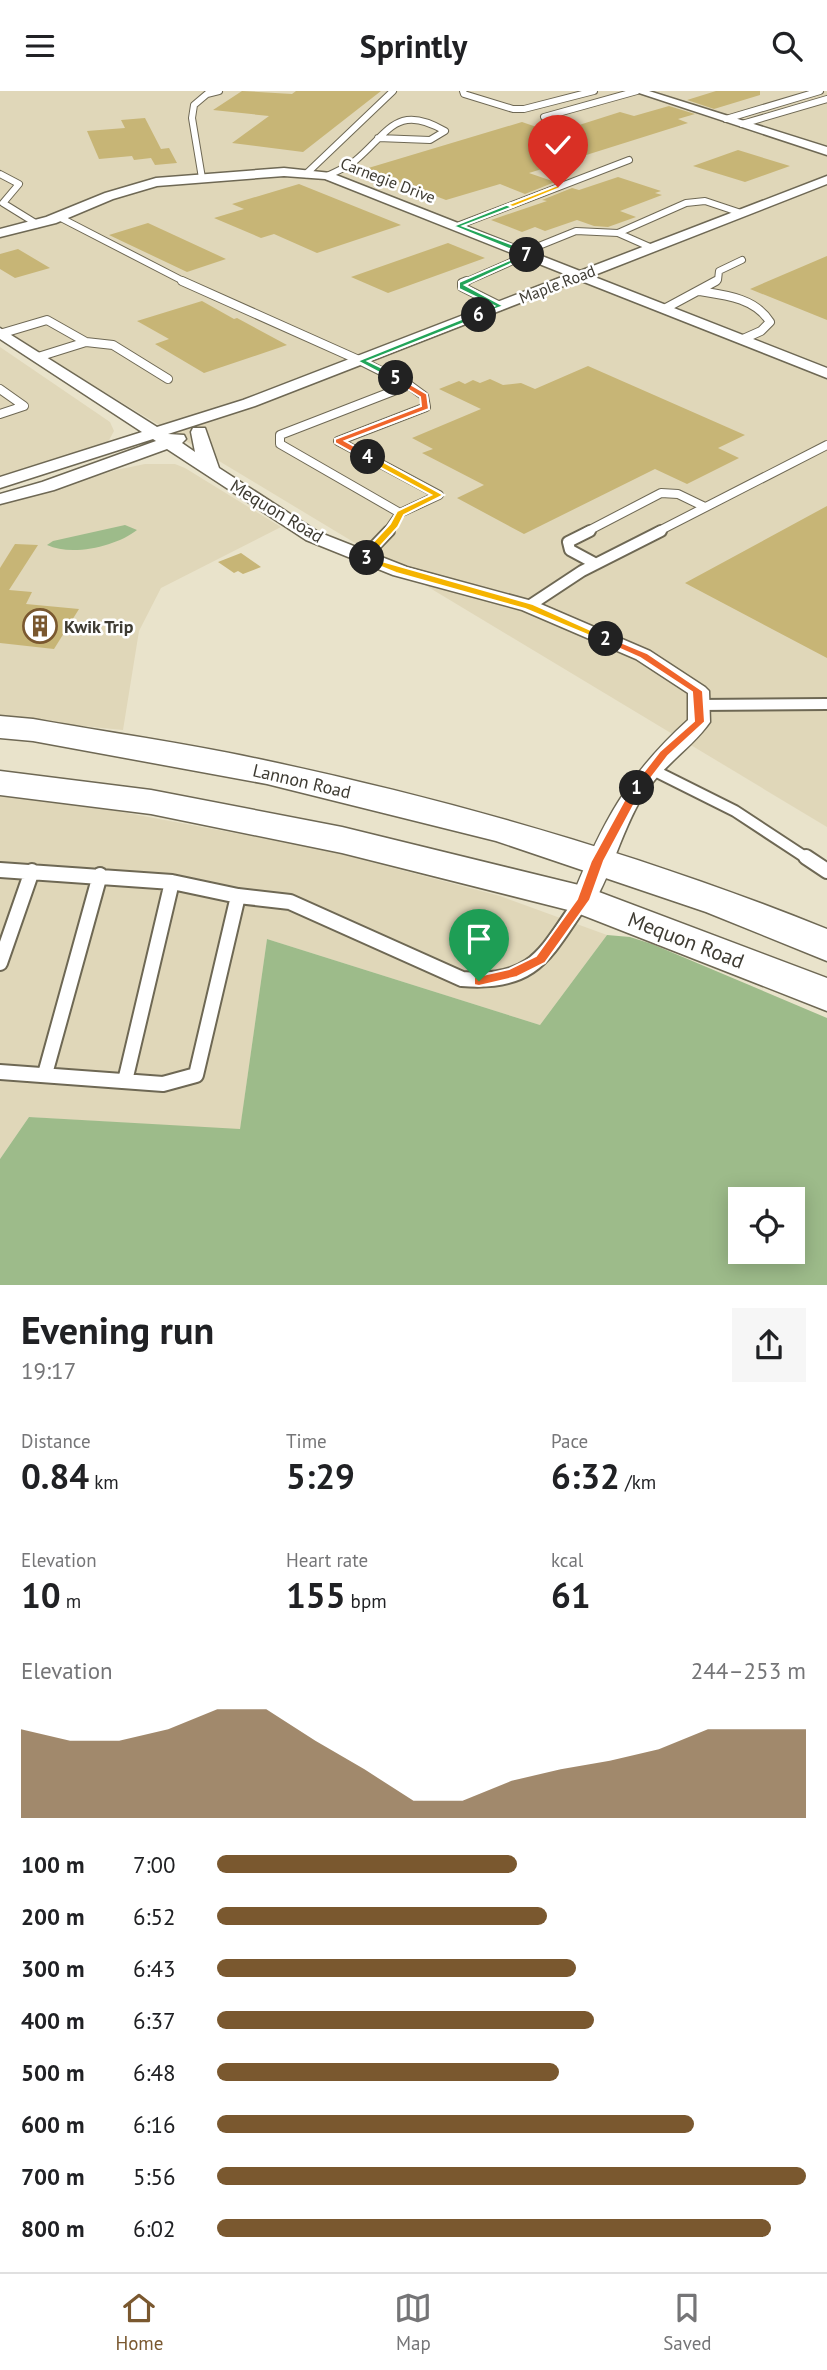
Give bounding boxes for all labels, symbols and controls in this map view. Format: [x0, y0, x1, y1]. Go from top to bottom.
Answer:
text: Sprintly [360, 25, 467, 67]
icon: menu [21, 27, 59, 65]
icon: search [768, 27, 806, 65]
pin [528, 115, 588, 187]
icon: check [539, 126, 577, 164]
street label: Carnegie Drive [338, 153, 438, 207]
pin: 7 [510, 237, 544, 273]
text: 7 [521, 242, 532, 266]
street label: Maple Road [516, 260, 598, 308]
pin: 6 [462, 297, 496, 333]
text: 6 [473, 302, 484, 326]
pin: 5 [378, 361, 414, 395]
text: 5 [390, 365, 401, 389]
pin: 4 [350, 439, 386, 475]
text: 4 [362, 444, 373, 468]
street label: Mequon Road [226, 474, 328, 548]
pin: 3 [350, 540, 384, 575]
text: 3 [361, 545, 372, 569]
building icon: Kwik Trip [21, 607, 59, 645]
place label: Kwik Trip [64, 615, 134, 638]
pin: 2 [588, 621, 624, 657]
text: 2 [600, 626, 611, 650]
street label: Lannon Road [251, 759, 353, 803]
pin: 1 [620, 771, 654, 805]
text: 1 [631, 775, 642, 799]
street label: Mequon Road [624, 905, 748, 975]
pin [449, 909, 509, 981]
icon: arrive [460, 920, 498, 958]
map controls [728, 1187, 805, 1264]
button: locate [728, 1187, 805, 1264]
text: Evening run [21, 1305, 214, 1354]
button: share [732, 1308, 806, 1382]
text: 19:17 [21, 1356, 76, 1385]
text: Distance [21, 1429, 91, 1453]
text: Time [286, 1429, 327, 1453]
text: Pace [551, 1429, 588, 1453]
text: 0.84 [21, 1453, 89, 1499]
text: 5:29 [286, 1453, 355, 1499]
text: 6:32 [551, 1453, 620, 1499]
text: km [89, 1470, 119, 1494]
text: /km [620, 1470, 656, 1494]
text: Elevation [21, 1548, 97, 1572]
text: Heart rate [286, 1548, 368, 1572]
text: kcal [551, 1548, 583, 1572]
text: 10 [21, 1572, 61, 1618]
text: 155 [286, 1572, 346, 1618]
text: 61 [551, 1572, 591, 1618]
text: m [61, 1589, 81, 1613]
text: bpm [346, 1589, 387, 1613]
text: Elevation [21, 1656, 113, 1685]
text: 244–253 m [691, 1656, 806, 1685]
text: 100 m [21, 1850, 84, 1879]
text: 7:00 [133, 1850, 176, 1879]
text: 200 m [21, 1902, 84, 1931]
text: 6:52 [133, 1902, 176, 1931]
text: 300 m [21, 1954, 84, 1983]
text: 6:43 [133, 1954, 176, 1983]
text: 400 m [21, 2006, 84, 2035]
text: 6:37 [133, 2006, 176, 2035]
text: 500 m [21, 2058, 84, 2087]
text: 6:48 [133, 2058, 176, 2087]
text: 600 m [21, 2110, 84, 2139]
text: 6:16 [133, 2110, 176, 2139]
text: 700 m [21, 2162, 84, 2191]
text: 5:56 [133, 2162, 176, 2191]
text: 800 m [21, 2214, 84, 2243]
text: 6:02 [133, 2214, 176, 2243]
tab: Home [115, 2289, 163, 2355]
tab: Map [394, 2289, 432, 2355]
tab: Saved [663, 2289, 712, 2355]

